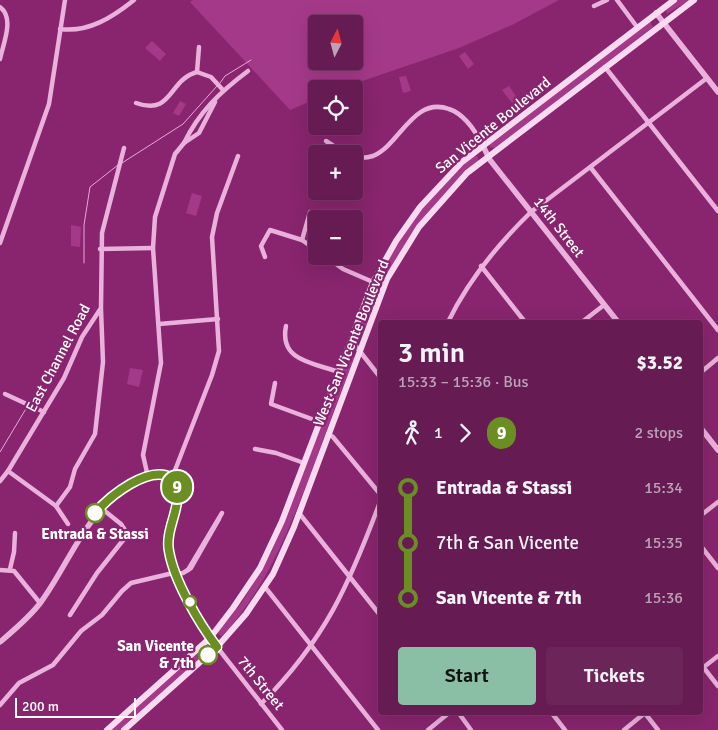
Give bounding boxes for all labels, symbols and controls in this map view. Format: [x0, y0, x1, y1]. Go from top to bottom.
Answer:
north arrow [308, 15, 362, 70]
map controls [308, 15, 363, 265]
street label: San Vicente Boulevard [432, 73, 554, 177]
button: locate [308, 80, 363, 135]
button: + [308, 145, 363, 200]
street label: 14th Street [530, 193, 588, 261]
button: − [308, 210, 363, 265]
street label: West San Vicente Boulevard [309, 257, 393, 429]
street label: East Channel Road [22, 301, 94, 415]
text: 3 min [398, 336, 465, 370]
text: $3.52 [637, 351, 683, 375]
text: 15:33 – 15:36 · Bus [398, 372, 529, 392]
icon: walk [398, 419, 426, 447]
icon: forward [451, 419, 479, 447]
text: 9 [497, 422, 506, 444]
text: 1 [434, 423, 443, 443]
text: 2 stops [635, 423, 683, 443]
line badge: 9 [161, 471, 193, 503]
text: 9 [172, 476, 182, 498]
text: Entrada & Stassi [436, 476, 572, 500]
text: 15:34 [644, 478, 683, 498]
marker: Entrada & Stassi [85, 503, 105, 523]
place label: Entrada & Stassi [41, 525, 149, 543]
text: 7th & San Vicente [436, 531, 579, 555]
text: 15:35 [644, 533, 683, 553]
text: San Vicente & 7th [436, 586, 582, 610]
text: 15:36 [644, 588, 683, 608]
unlabelled marker [183, 595, 197, 609]
place label: San Vicente & 7th [117, 637, 194, 672]
marker: San Vicente & 7th [198, 645, 218, 665]
button: Start [398, 647, 536, 705]
button: Tickets [546, 647, 683, 705]
street label: 7th Street [234, 653, 288, 713]
scale bar [15, 695, 136, 718]
text: 200 m [22, 698, 59, 715]

